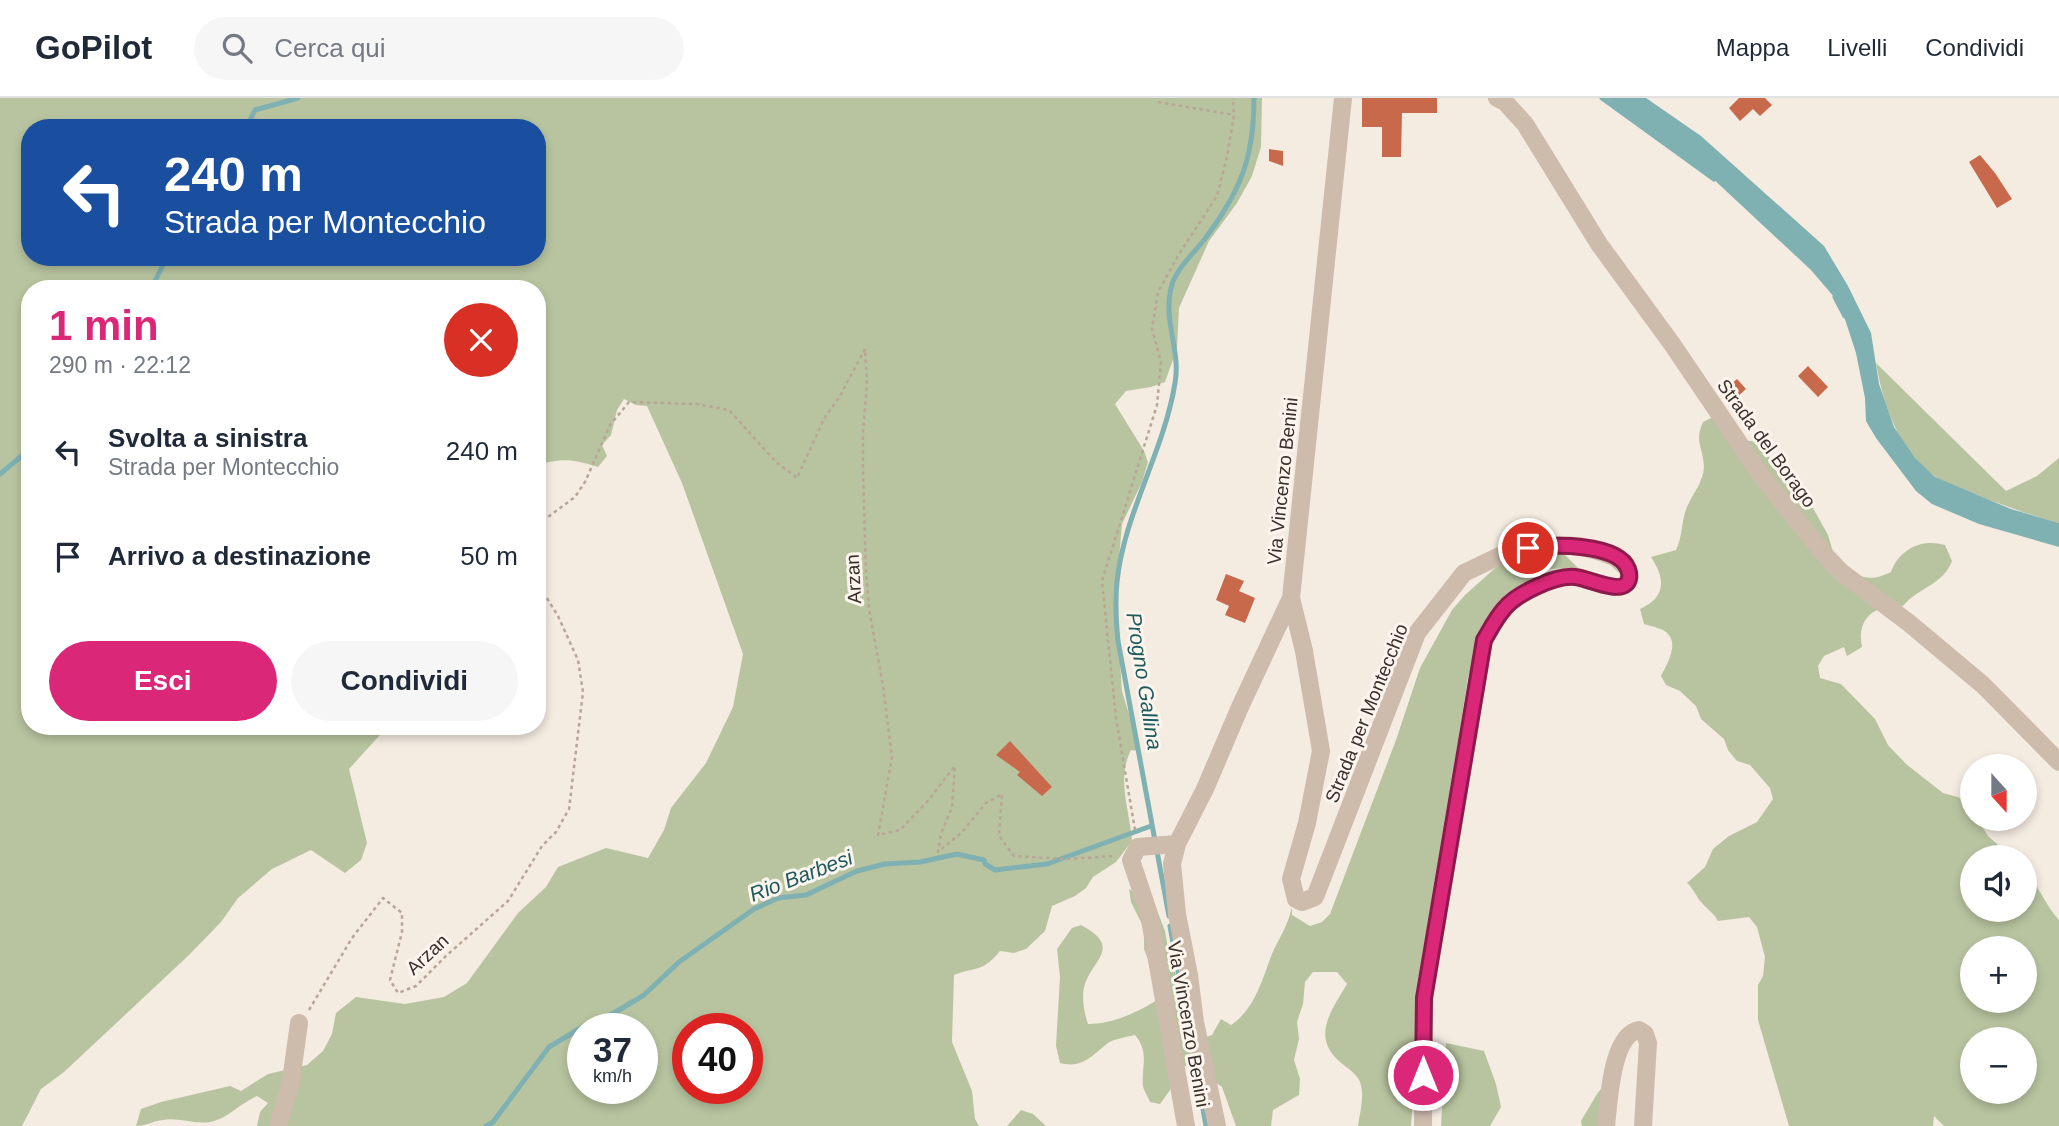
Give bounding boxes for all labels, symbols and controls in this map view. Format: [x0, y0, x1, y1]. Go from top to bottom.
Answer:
search box [194, 17, 684, 80]
text: GoPilot [35, 29, 152, 66]
icon: search [218, 29, 256, 67]
text: Cerca qui [274, 33, 386, 63]
text: Mappa [1716, 34, 1789, 61]
text: Livelli [1827, 34, 1887, 61]
text: Condividi [1925, 34, 2024, 61]
icon: left [49, 147, 140, 238]
text: 240 m [164, 147, 303, 201]
text: Strada per Montecchio [164, 204, 486, 240]
text: 1 min [49, 302, 159, 349]
button: close [444, 303, 518, 377]
text: 290 m · 22:12 [49, 352, 191, 378]
street label: Strada del Borago [1713, 375, 1820, 511]
street label: Via Vincenzo Benini [1263, 396, 1302, 566]
text: Svolta a sinistra [108, 423, 307, 453]
icon: left [49, 433, 87, 471]
text: 240 m [446, 436, 518, 466]
text: Strada per Montecchio [108, 454, 339, 480]
pin [1498, 518, 1558, 578]
icon: arrive [1509, 529, 1547, 567]
icon: arrive [49, 538, 87, 576]
text: Arrivo a destinazione [108, 541, 371, 571]
text: 50 m [460, 541, 518, 571]
street label: Arzan [842, 554, 865, 604]
water label: Progno Gallina [1122, 611, 1167, 751]
street label: Strada per Montecchio [1321, 621, 1412, 806]
button: Esci [49, 641, 277, 721]
button: Condividi [291, 641, 518, 721]
north arrow [1960, 754, 2037, 831]
map controls [1960, 754, 2037, 1104]
water label: Rio Barbesi [746, 845, 857, 906]
button: sound [1960, 845, 2037, 922]
street label: Arzan [402, 930, 453, 979]
button: + [1960, 936, 2037, 1013]
street label: Via Vincenzo Benini [1164, 939, 1213, 1109]
speed limit sign: 40 [672, 1013, 763, 1104]
button: − [1960, 1027, 2037, 1104]
text: 37 [593, 1030, 632, 1069]
position arrow [1386, 1038, 1460, 1112]
text: km/h [593, 1066, 632, 1086]

